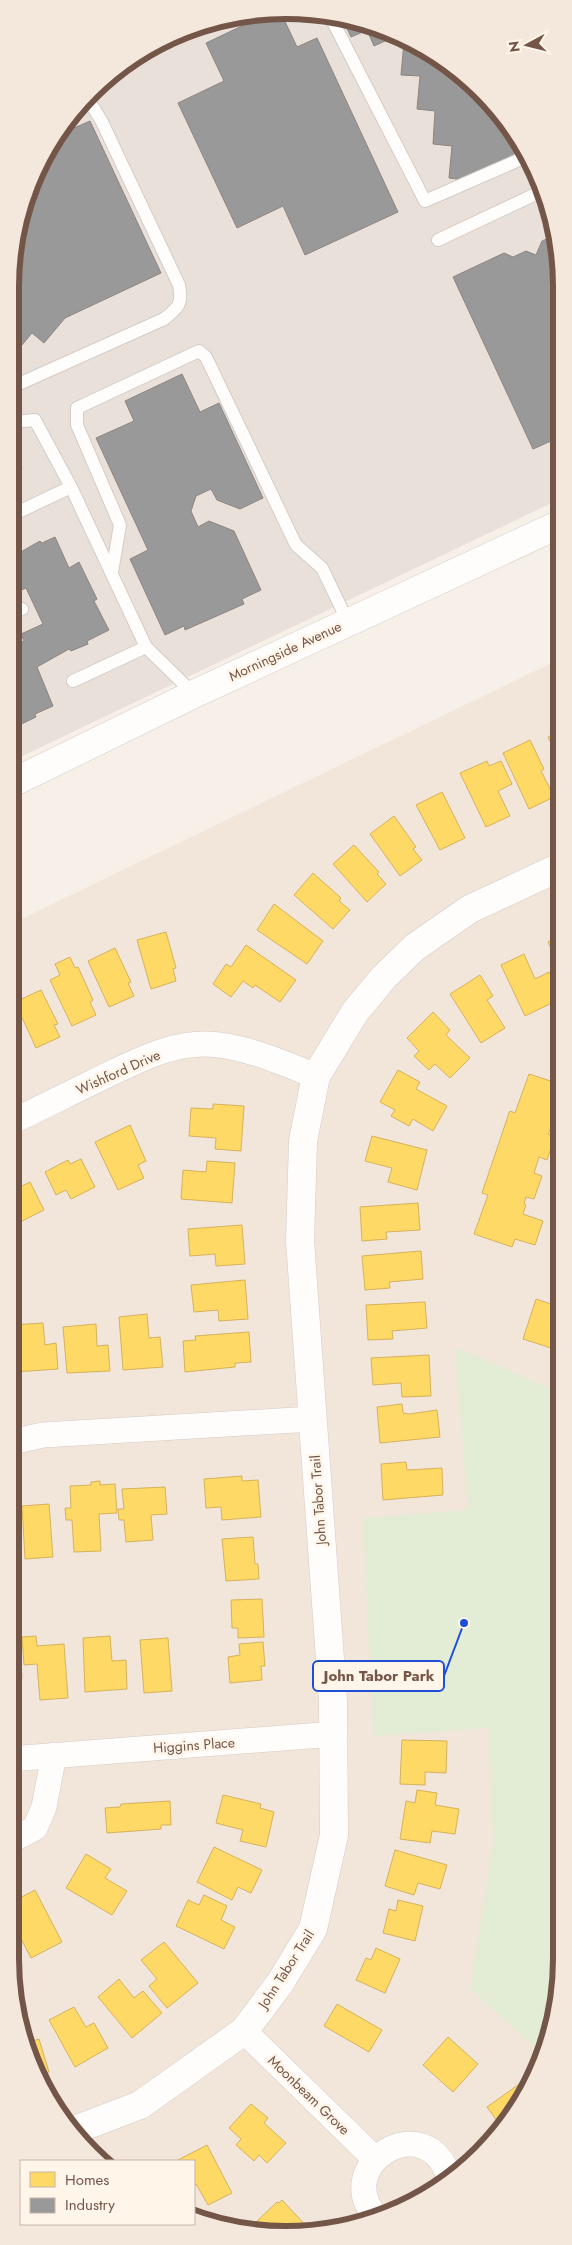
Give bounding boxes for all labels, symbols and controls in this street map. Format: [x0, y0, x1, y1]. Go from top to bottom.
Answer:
north arrow [502, 20, 552, 70]
text: N [503, 40, 525, 53]
street label: Morningside Avenue [225, 616, 345, 686]
street label: Wishford Drive [73, 1045, 163, 1099]
street label: John Tabor Trail [305, 1454, 331, 1548]
callout: John Tabor Park [313, 1661, 444, 1691]
text: John Tabor Park [320, 1665, 435, 1687]
street label: Higgins Place [152, 1732, 236, 1758]
street label: John Tabor Trail [252, 1926, 319, 2014]
street label: Moonbeam Grove [264, 2051, 354, 2139]
legend [20, 2160, 195, 2225]
text: Homes [65, 2169, 109, 2191]
text: Industry [65, 2194, 115, 2216]

